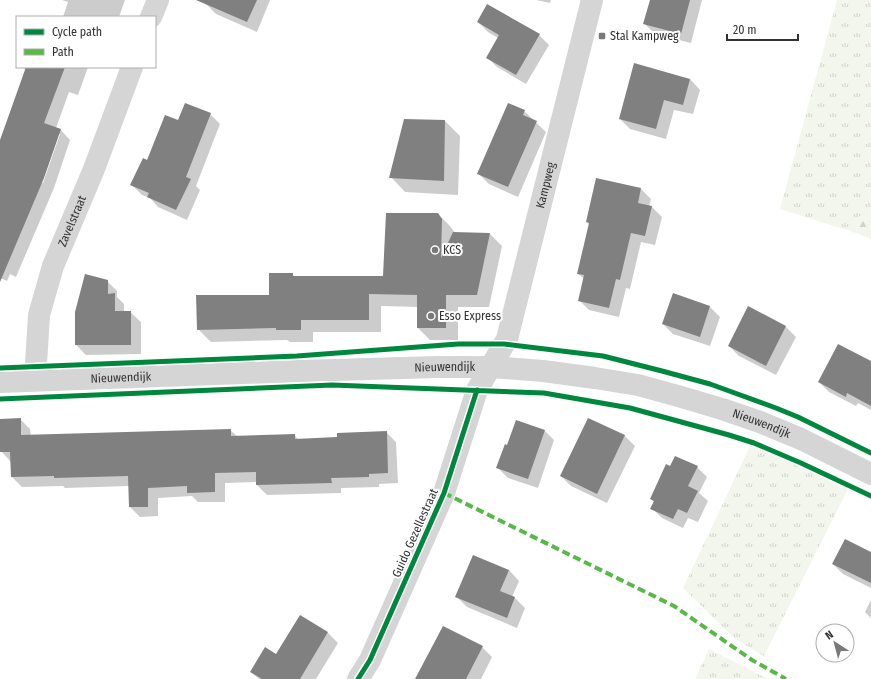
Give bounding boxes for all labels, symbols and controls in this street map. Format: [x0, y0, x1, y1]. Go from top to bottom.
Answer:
legend [16, 16, 156, 68]
scale bar [727, 16, 798, 42]
text: 20 m [733, 23, 757, 37]
text: Cycle path [52, 25, 102, 39]
place label: Stal Kampweg [610, 29, 679, 43]
marker: Stal Kampweg [597, 31, 607, 41]
text: Path [52, 45, 74, 59]
street label: Kampweg [533, 160, 558, 210]
street label: Zavelstraat [55, 193, 89, 249]
place label: KCS [443, 243, 461, 257]
marker: KCS [430, 245, 440, 255]
place label: Esso Express [439, 309, 501, 323]
marker: Esso Express [426, 311, 436, 321]
street label: Nieuwendijk [414, 360, 476, 375]
street label: Nieuwendijk [90, 369, 152, 386]
street label: Nieuwendijk [731, 406, 793, 441]
street label: Guido Gezellestraat [389, 486, 441, 580]
north arrow [815, 623, 855, 663]
text: N [823, 628, 836, 643]

